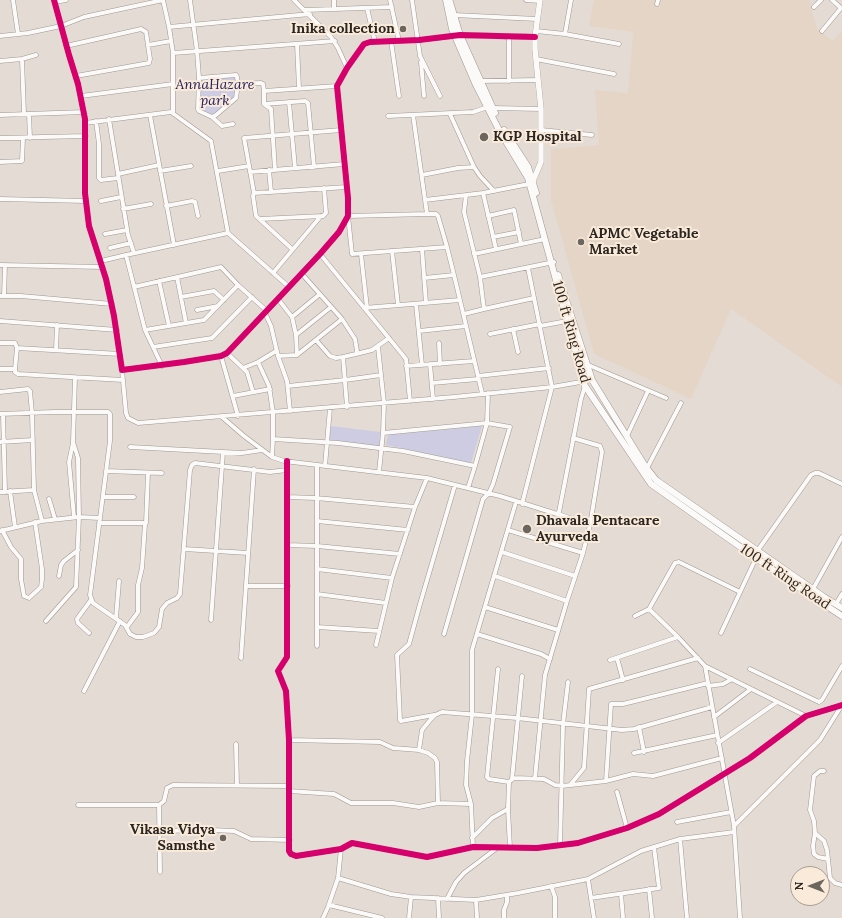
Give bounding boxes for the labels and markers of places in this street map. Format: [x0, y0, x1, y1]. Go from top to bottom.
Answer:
place label: Inika collection [291, 21, 395, 37]
marker: Inika collection [398, 24, 408, 34]
place label: KGP Hospital [493, 129, 582, 145]
marker: KGP Hospital [478, 131, 490, 143]
place label: APMC Vegetable Market [589, 226, 699, 258]
marker: APMC Vegetable Market [576, 237, 586, 247]
place label: Dhavala Pentacare Ayurveda [536, 513, 659, 546]
marker: Dhavala Pentacare Ayurveda [521, 523, 533, 535]
place label: Vikasa Vidya Samsthe [130, 822, 215, 854]
marker: Vikasa Vidya Samsthe [218, 833, 228, 843]

